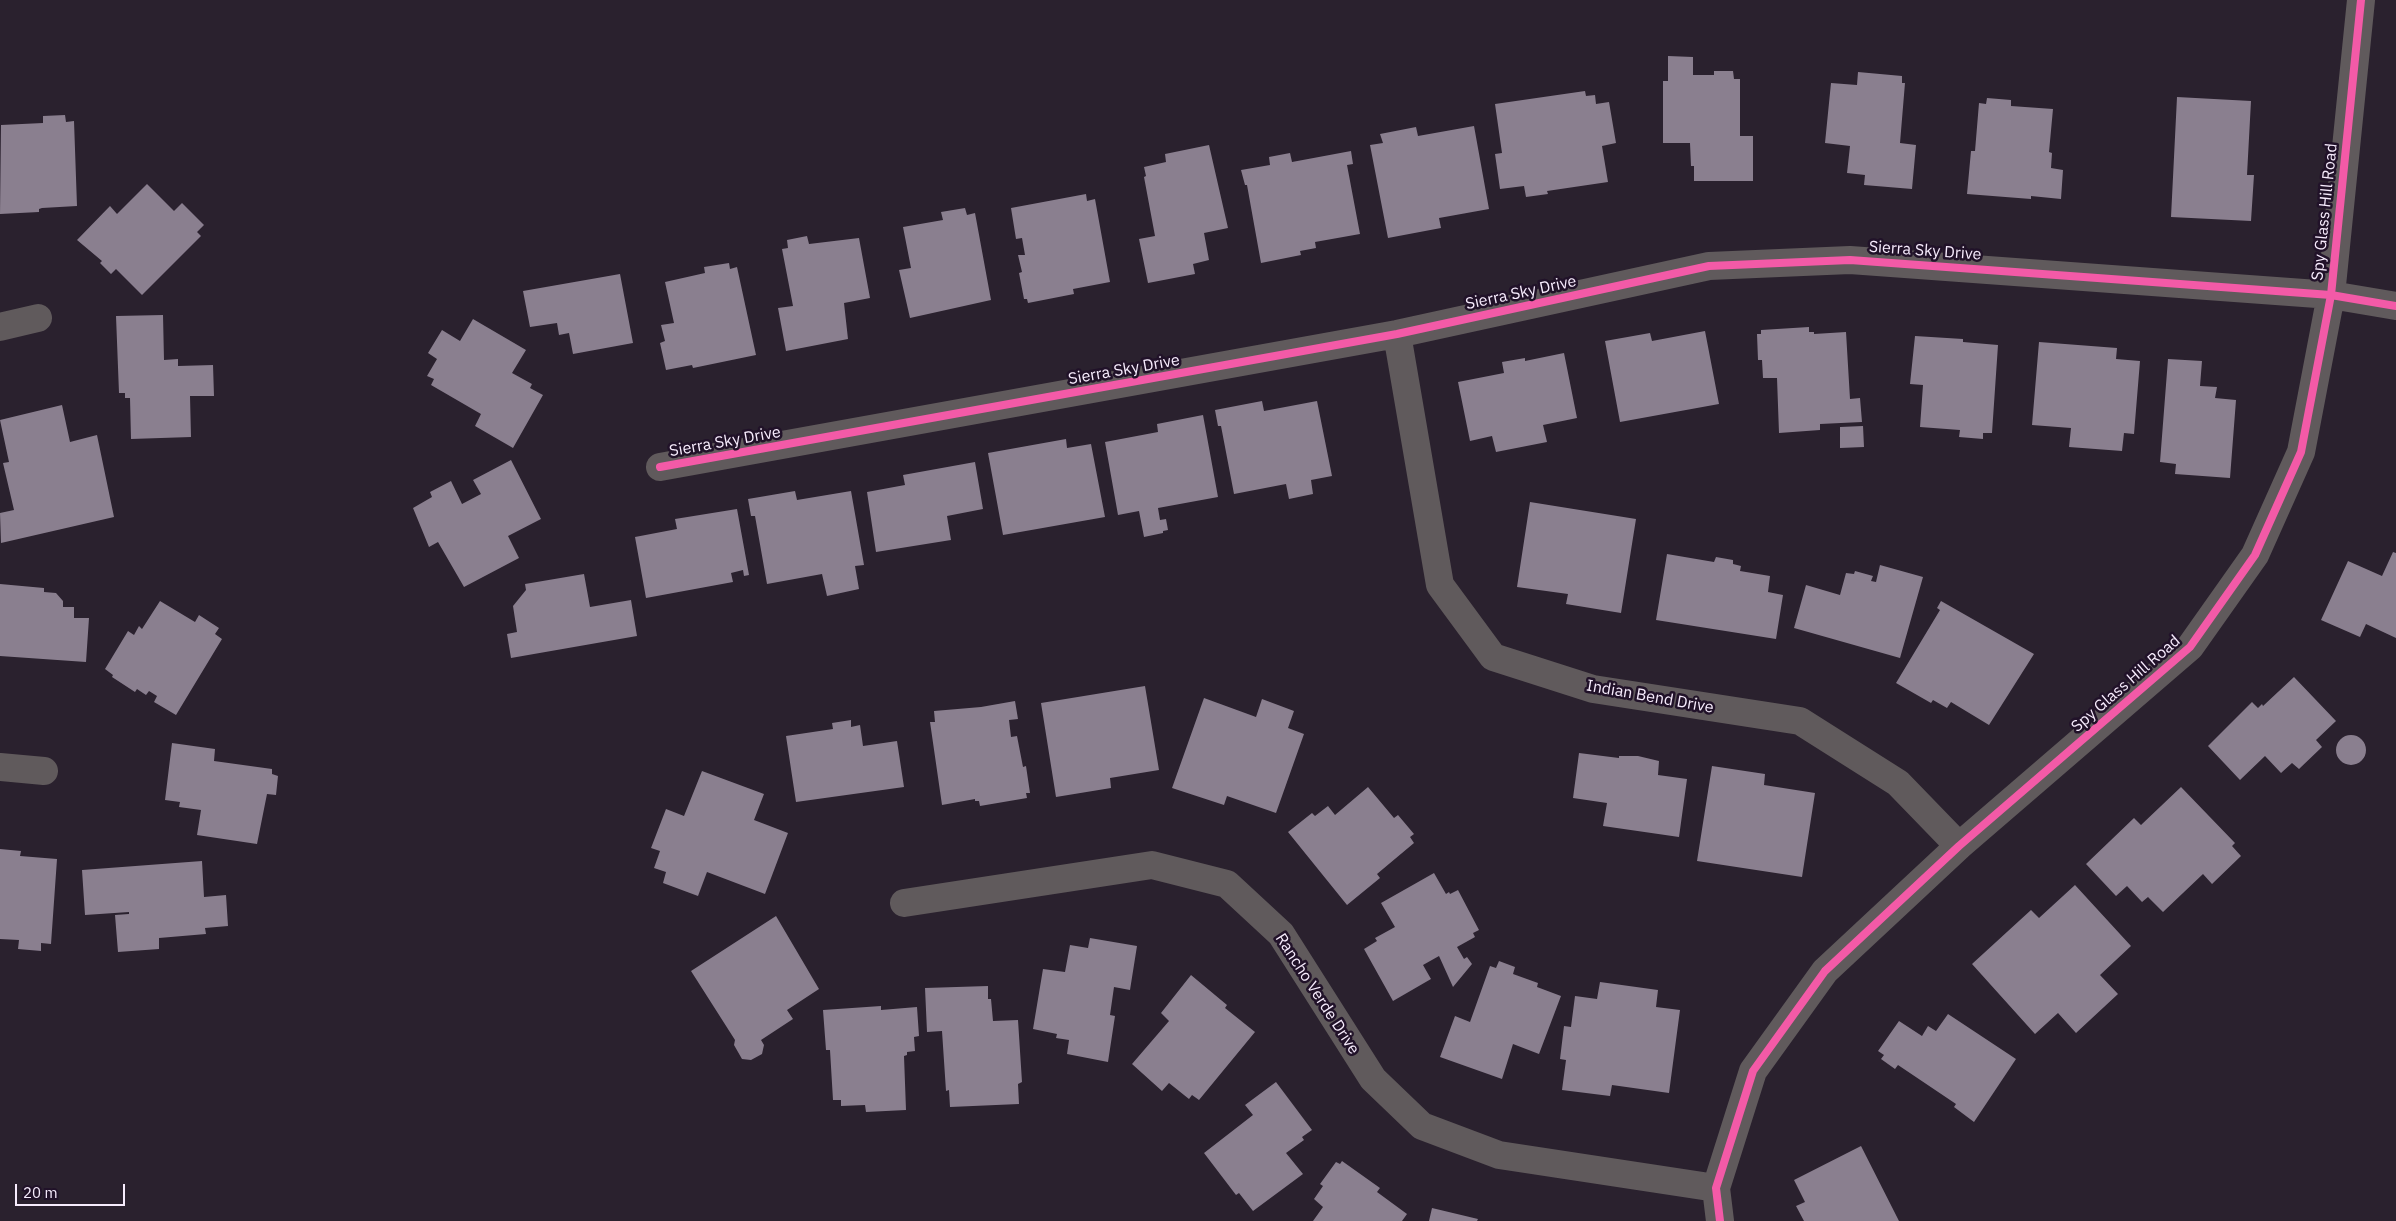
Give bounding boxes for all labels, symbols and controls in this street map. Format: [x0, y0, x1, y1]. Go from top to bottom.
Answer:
street label: Spy Glass Hill Road [2308, 142, 2342, 282]
street label: Sierra Sky Drive [1868, 237, 1982, 265]
street label: Sierra Sky Drive [1464, 272, 1578, 314]
street label: Sierra Sky Drive [1067, 351, 1181, 389]
street label: Sierra Sky Drive [668, 423, 782, 461]
street label: Spy Glass Hill Road [2068, 631, 2184, 737]
street label: Indian Bend Drive [1585, 676, 1715, 718]
street label: Rancho Verde Drive [1271, 930, 1363, 1058]
scale bar [18, 1174, 128, 1206]
text: 20 m [23, 1183, 58, 1202]

